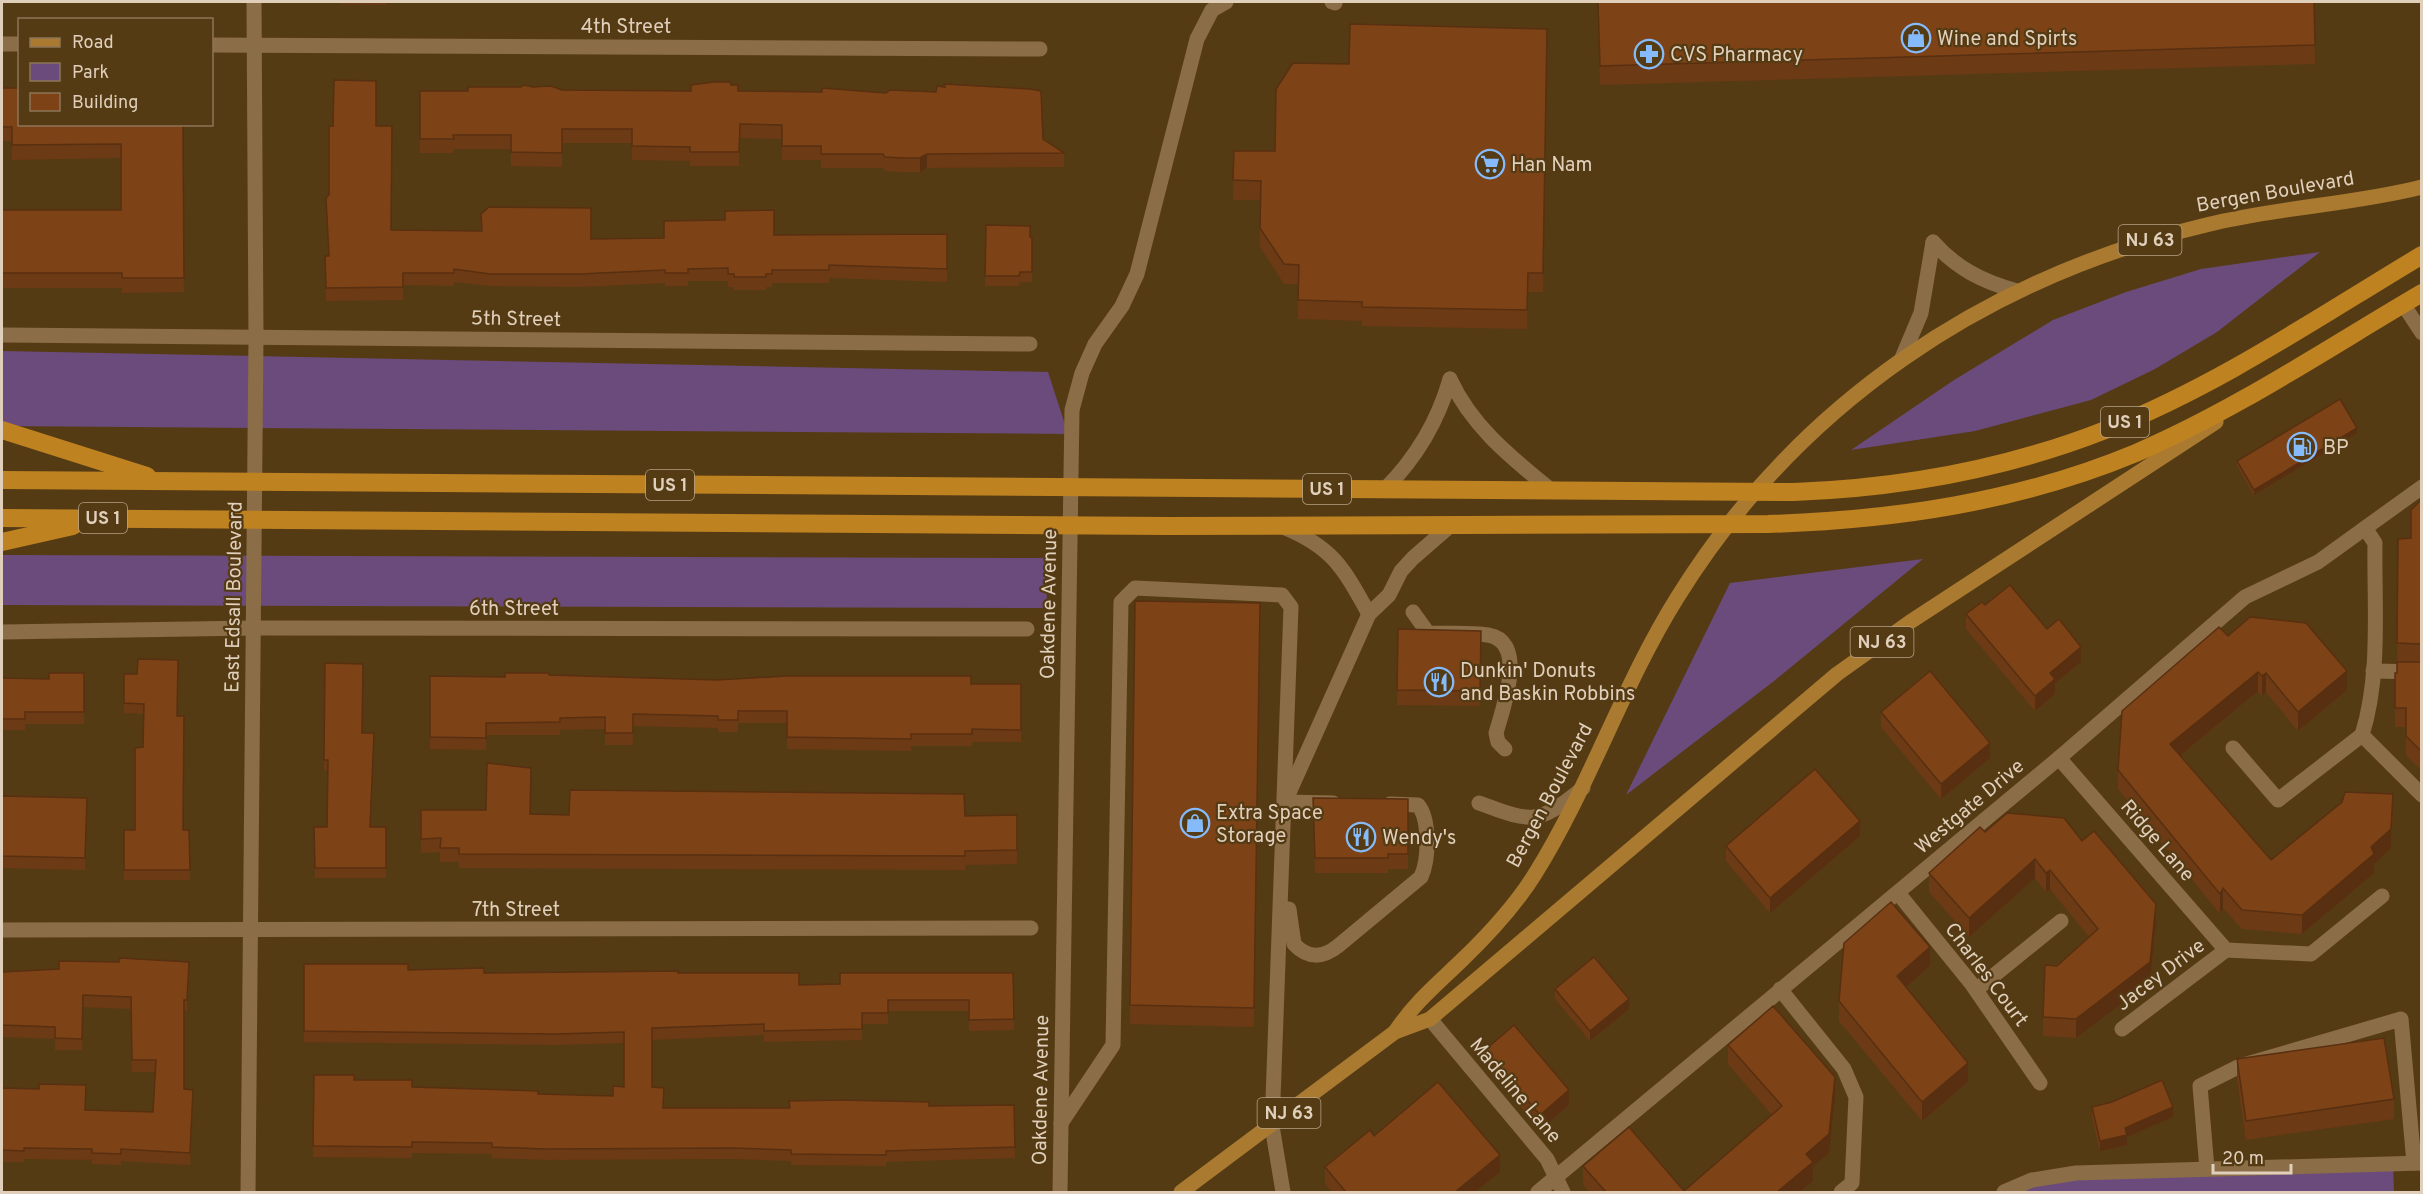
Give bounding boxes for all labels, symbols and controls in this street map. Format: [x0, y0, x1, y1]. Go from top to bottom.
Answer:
street label: 4th Street [581, 15, 671, 41]
legend [18, 18, 213, 126]
shop icon: Wine and Spirts [1900, 22, 1932, 54]
place label: Wine and Spirts [1937, 27, 2077, 53]
text: Road [72, 32, 114, 55]
pharmacy icon: CVS Pharmacy [1633, 38, 1665, 70]
place label: CVS Pharmacy [1670, 43, 1803, 69]
text: Park [72, 62, 109, 85]
text: Building [72, 92, 138, 115]
supermarket icon: Han Nam [1474, 148, 1506, 180]
place label: Han Nam [1511, 153, 1592, 179]
street label: Bergen Boulevard [2194, 166, 2356, 220]
road number: NJ 63 [2118, 225, 2182, 255]
street label: 5th Street [470, 306, 561, 334]
road number: US 1 [2101, 407, 2149, 437]
fuel station icon: BP [2286, 431, 2318, 463]
place label: BP [2323, 436, 2349, 462]
road number: US 1 [646, 470, 694, 500]
road number: US 1 [1303, 474, 1351, 504]
street label: East Edsall Boulevard [220, 501, 250, 693]
road number: US 1 [79, 503, 127, 533]
street label: Oakdene Avenue [1036, 529, 1064, 679]
street label: 6th Street [469, 597, 559, 623]
road number: NJ 63 [1850, 627, 1914, 657]
place label: Dunkin' Donuts and Baskin Robbins [1460, 659, 1635, 708]
restaurant icon: Dunkin' Donuts and Baskin Robbins [1423, 666, 1455, 698]
street label: Bergen Boulevard [1502, 719, 1600, 873]
street label: Westgate Drive [1910, 754, 2030, 861]
street label: Ridge Lane [2114, 795, 2199, 888]
place label: Extra Space Storage [1216, 801, 1323, 850]
shop icon: Extra Space Storage [1179, 807, 1211, 839]
restaurant icon: Wendy's [1345, 821, 1377, 853]
place label: Wendy's [1382, 826, 1456, 852]
street label: 7th Street [472, 898, 560, 924]
street label: Charles Court [1938, 918, 2033, 1032]
street label: Jacey Drive [2111, 934, 2211, 1018]
street label: Oakdene Avenue [1028, 1015, 1056, 1165]
street label: Madeline Lane [1463, 1033, 1566, 1149]
road number: NJ 63 [1258, 1098, 1320, 1128]
scale bar [2213, 1137, 2291, 1175]
text: 20 m [2222, 1148, 2264, 1171]

